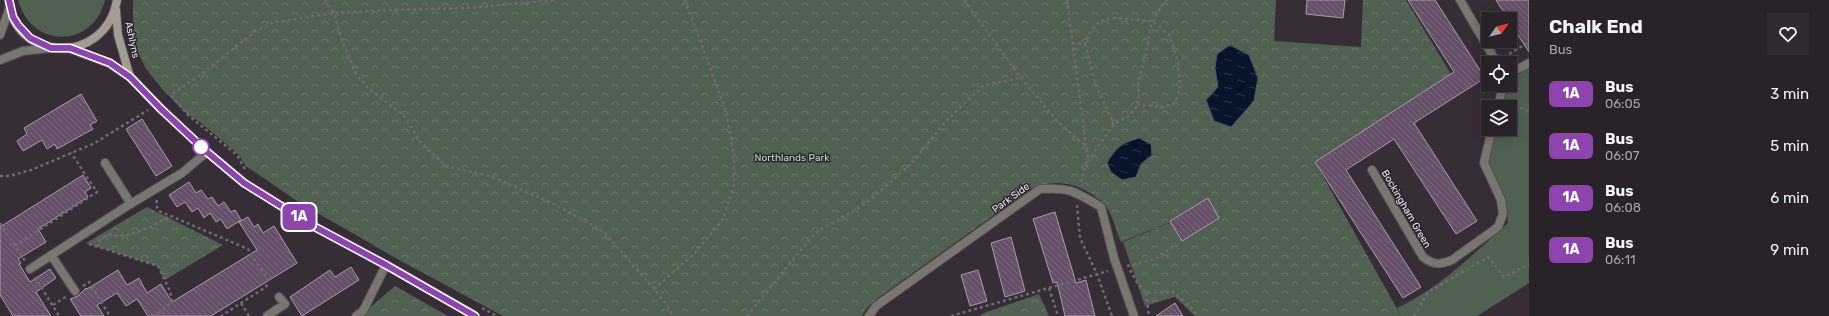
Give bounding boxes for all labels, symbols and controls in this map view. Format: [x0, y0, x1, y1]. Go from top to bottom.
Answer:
north arrow [1481, 12, 1517, 48]
map controls [1481, 12, 1517, 136]
button: heart [1767, 13, 1809, 55]
text: Chalk End [1549, 15, 1643, 38]
street label: Ashlyns [122, 21, 142, 59]
text: Bus [1549, 42, 1572, 57]
button: locate [1481, 56, 1517, 92]
text: Bus [1605, 78, 1633, 96]
text: 1A [1563, 85, 1579, 102]
text: 3 min [1770, 85, 1809, 103]
text: 06:05 [1605, 96, 1640, 111]
button: layers [1481, 100, 1517, 136]
text: Bus [1605, 130, 1633, 148]
text: 1A [1563, 137, 1579, 154]
text: 5 min [1770, 137, 1809, 155]
unlabelled marker [192, 138, 210, 156]
text: 06:07 [1605, 148, 1639, 163]
park label: Northlands Park [755, 152, 830, 164]
street label: Bockingham Green [1379, 168, 1433, 250]
street label: Park Side [990, 180, 1032, 216]
text: Bus [1605, 182, 1633, 200]
text: 1A [1563, 189, 1579, 206]
text: 6 min [1770, 189, 1809, 207]
text: 06:08 [1605, 200, 1641, 215]
line badge: 1A [281, 204, 317, 230]
text: 1A [291, 208, 307, 225]
text: Bus [1605, 234, 1633, 252]
text: 1A [1563, 241, 1579, 258]
text: 9 min [1770, 241, 1809, 259]
text: 06:11 [1605, 252, 1636, 267]

